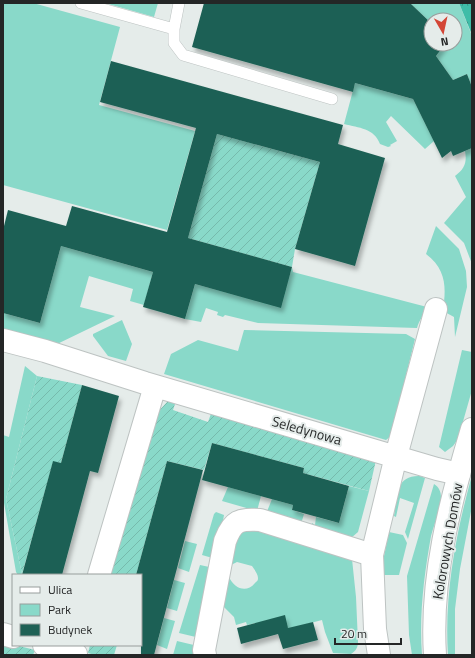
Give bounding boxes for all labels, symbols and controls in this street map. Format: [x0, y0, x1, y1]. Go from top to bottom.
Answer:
north arrow [423, 12, 463, 52]
text: N [440, 33, 450, 50]
street label: Seledynowa [270, 410, 344, 450]
street label: Kolorowych Domów [426, 481, 468, 601]
legend [12, 574, 142, 646]
text: Ulica [48, 580, 72, 599]
text: Park [48, 600, 71, 619]
text: Budynek [48, 620, 92, 639]
scale bar [335, 620, 401, 646]
text: 20 m [341, 624, 367, 643]

